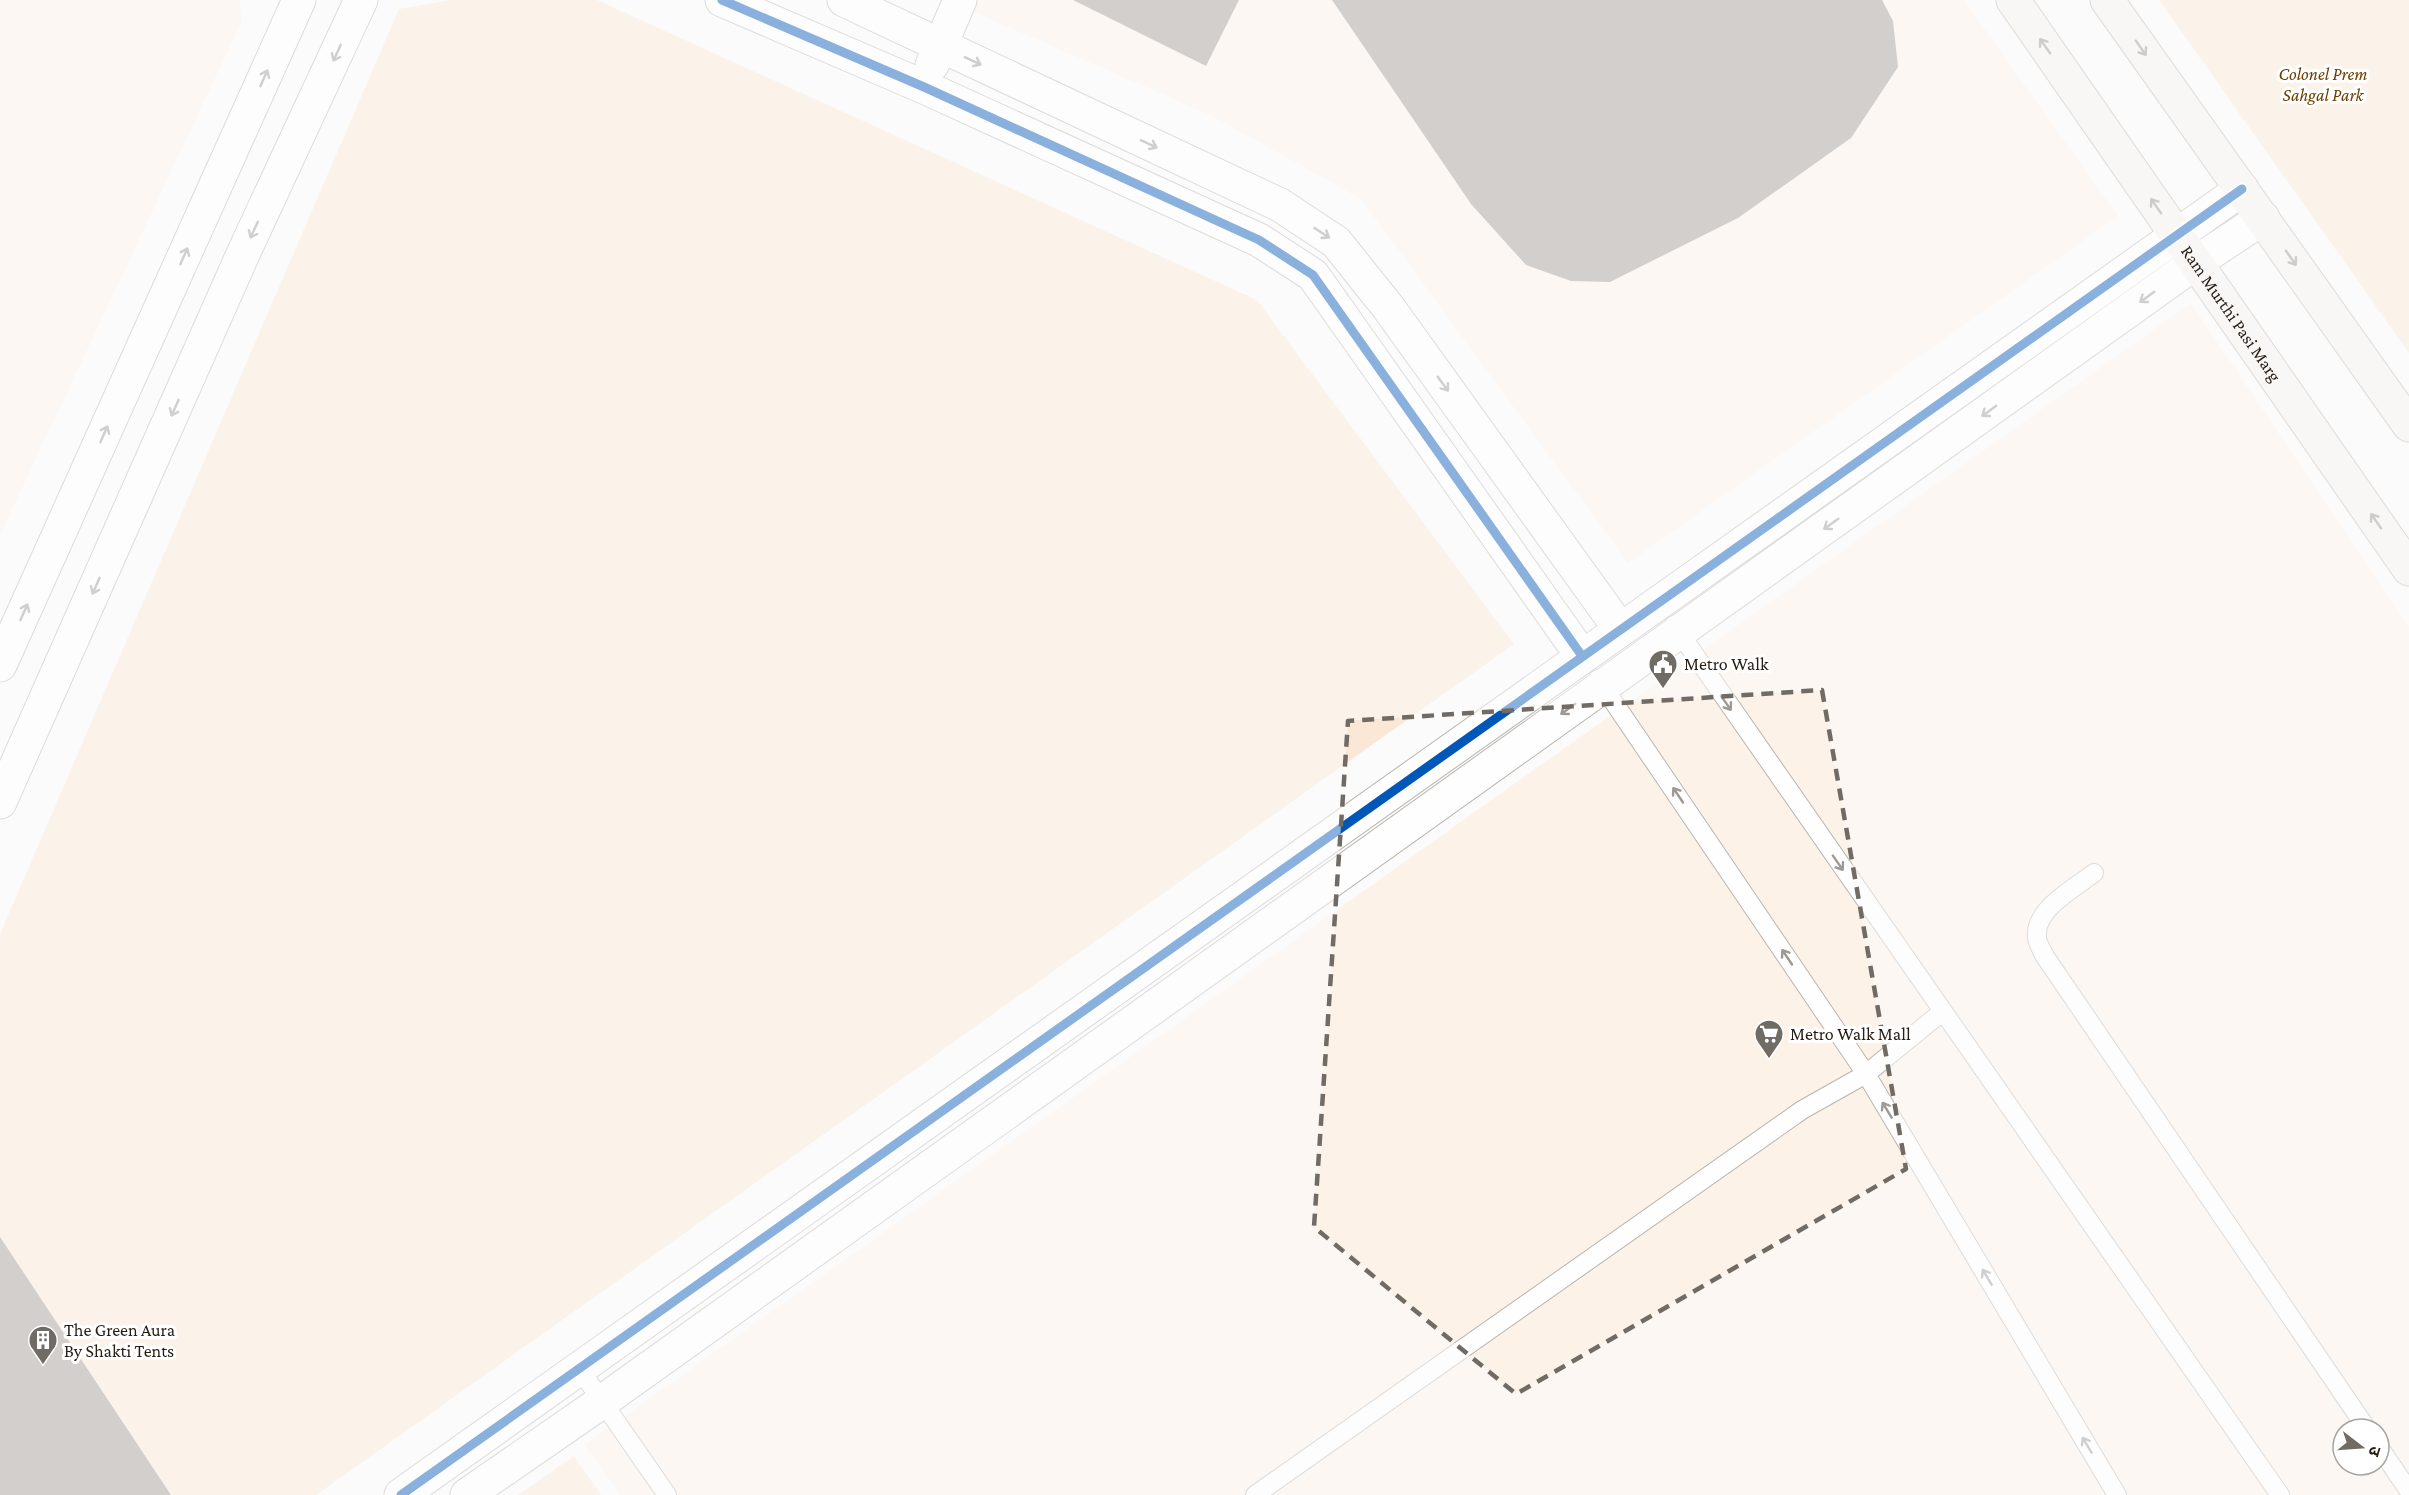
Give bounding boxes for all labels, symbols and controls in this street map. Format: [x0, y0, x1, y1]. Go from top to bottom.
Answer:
one-way arrow [2039, 38, 2051, 55]
one-way arrow [2135, 39, 2147, 55]
one-way arrow [330, 44, 341, 62]
one-way arrow [963, 55, 981, 67]
park label: Colonel Prem Sahgal Park [2279, 64, 2368, 105]
one-way arrow [259, 70, 270, 88]
one-way arrow [1139, 138, 1157, 150]
one-way arrow [2150, 199, 2162, 215]
one-way arrow [248, 220, 260, 238]
one-way arrow [1313, 227, 1330, 239]
street label: Ram Murthi Pasi Marg [2177, 242, 2286, 386]
one-way arrow [179, 247, 190, 266]
one-way arrow [2285, 249, 2297, 266]
one-way arrow [2140, 291, 2156, 303]
one-way arrow [1437, 376, 1449, 392]
one-way arrow [168, 398, 180, 416]
one-way arrow [1981, 405, 1998, 417]
one-way arrow [99, 425, 110, 443]
one-way arrow [2369, 514, 2382, 530]
one-way arrow [1823, 518, 1839, 531]
one-way arrow [89, 577, 100, 595]
one-way arrow [19, 603, 30, 621]
public building icon: Metro Walk [1647, 648, 1679, 690]
place label: Metro Walk [1684, 654, 1769, 674]
one-way arrow [1720, 694, 1732, 710]
one-way arrow [1560, 703, 1576, 715]
one-way arrow [1672, 787, 1684, 804]
one-way arrow [1832, 854, 1844, 870]
one-way arrow [1781, 949, 1793, 965]
supermarket icon: Metro Walk Mall [1753, 1018, 1785, 1060]
place label: Metro Walk Mall [1790, 1024, 1911, 1044]
one-way arrow [1881, 1102, 1893, 1119]
one-way arrow [1981, 1269, 1993, 1286]
place label: The Green Aura By Shakti Tents [64, 1320, 175, 1361]
building icon: The Green Aura By Shakti Tents [27, 1324, 59, 1366]
north arrow [2331, 1417, 2391, 1477]
one-way arrow [2080, 1437, 2092, 1454]
text: उ [2365, 1444, 2384, 1459]

